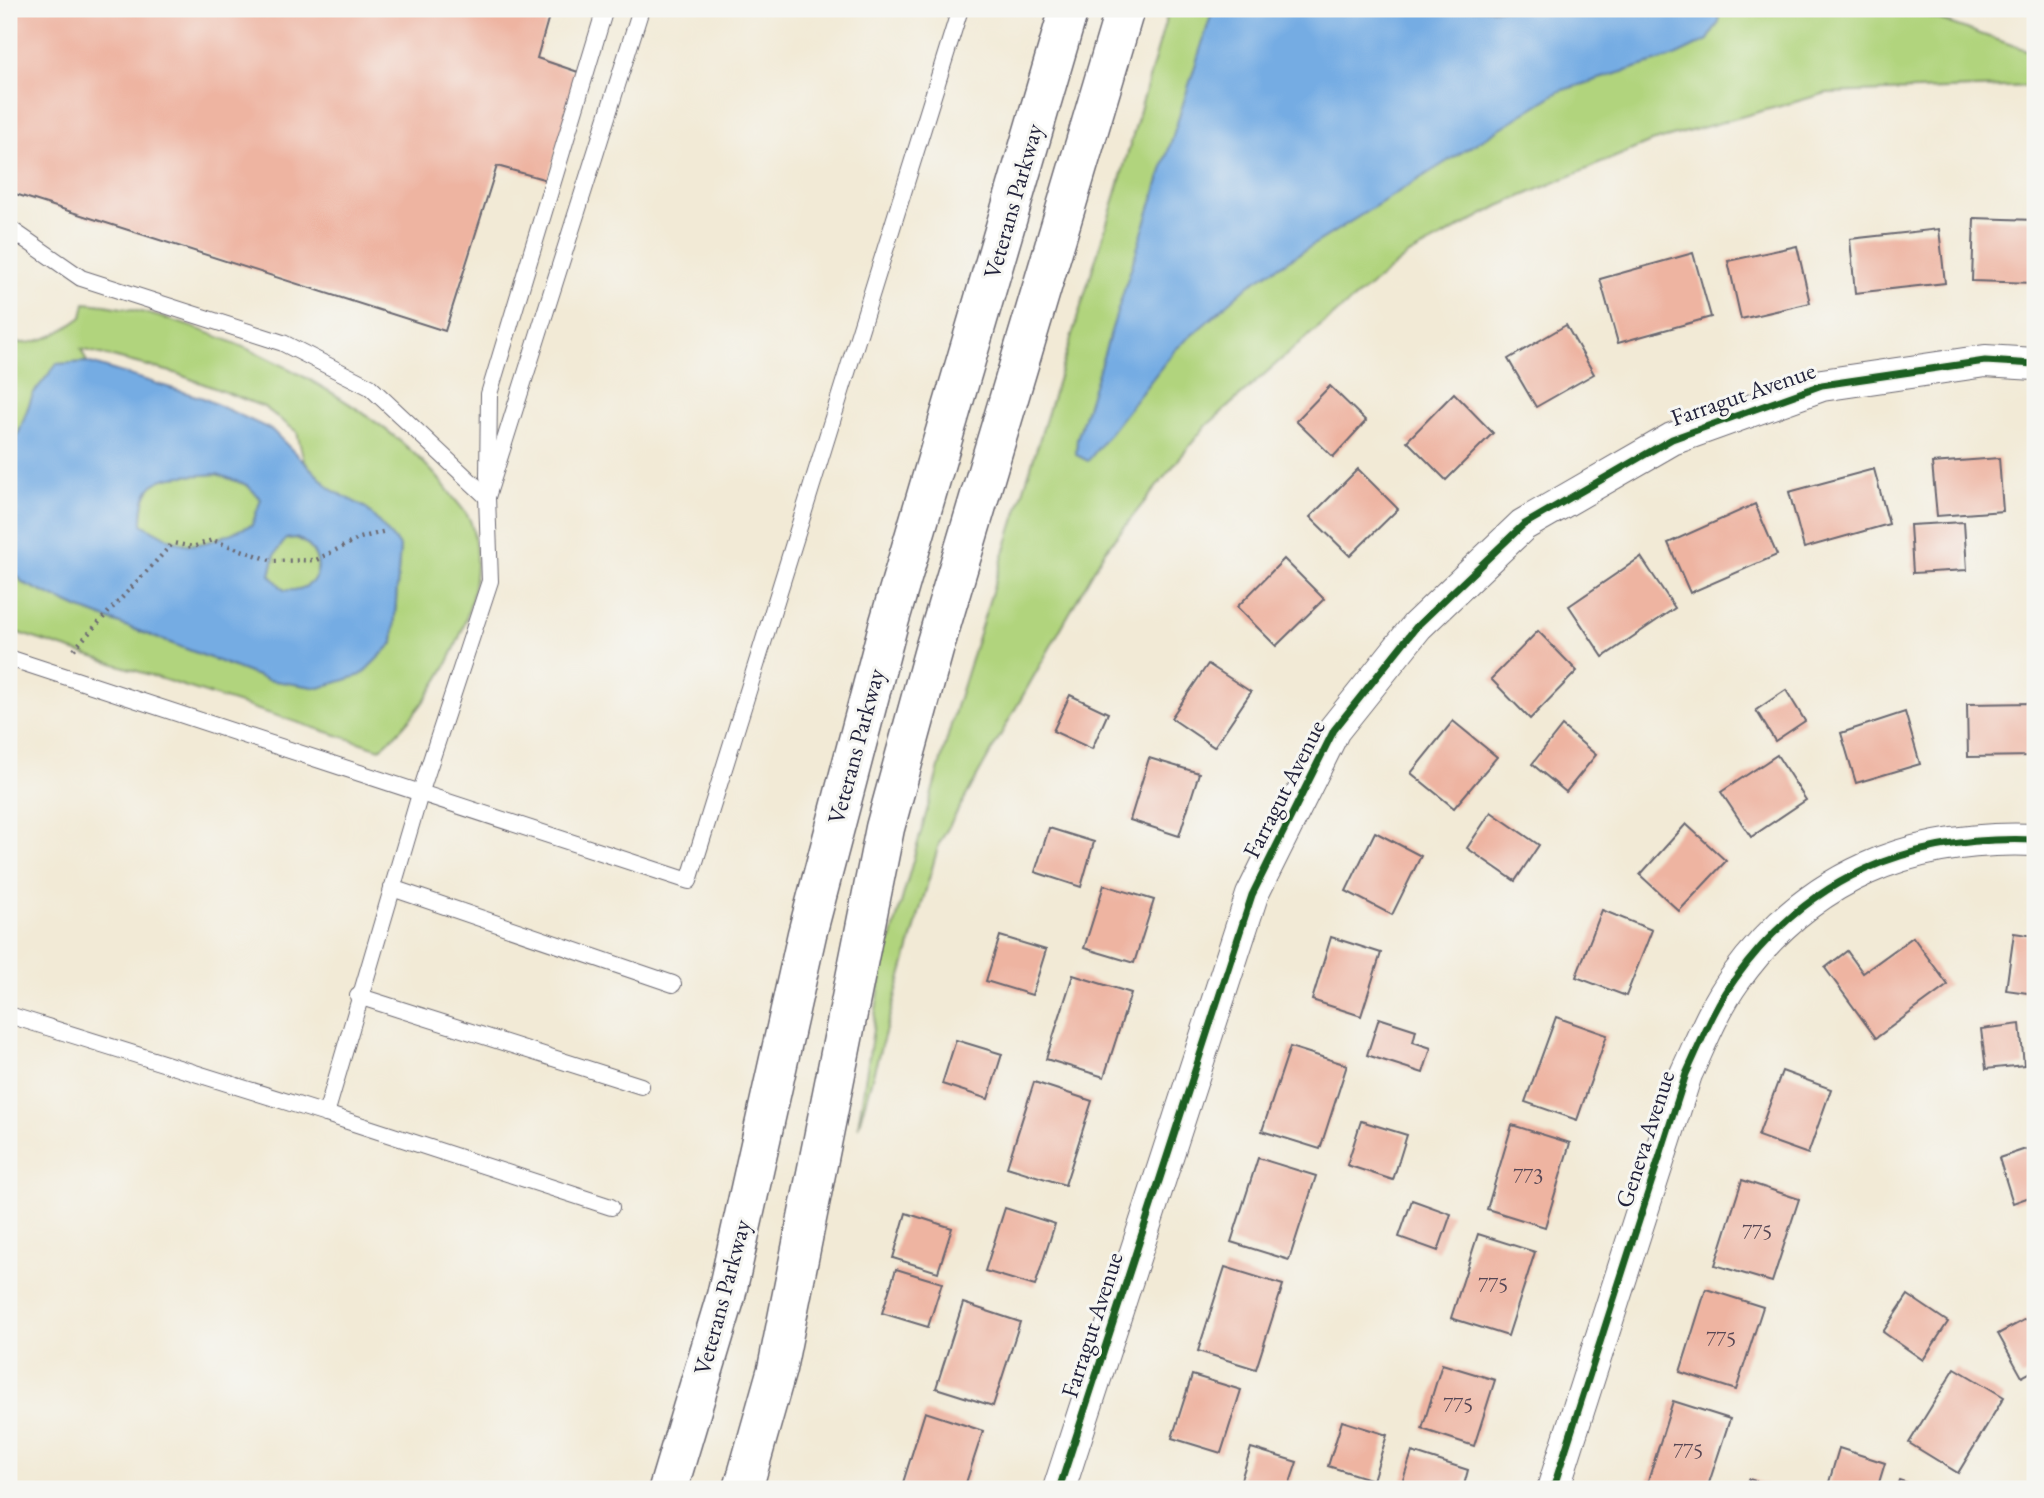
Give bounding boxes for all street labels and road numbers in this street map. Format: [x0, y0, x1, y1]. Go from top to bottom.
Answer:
street label: Veterans Parkway [976, 119, 1050, 282]
street label: Farragut Avenue [1666, 354, 1819, 433]
street label: Veterans Parkway [820, 664, 891, 827]
street label: Farragut Avenue [1235, 714, 1332, 863]
street label: Geneva Avenue [1608, 1066, 1681, 1211]
street label: Veterans Parkway [686, 1215, 757, 1378]
street label: Farragut Avenue [1053, 1248, 1130, 1401]

